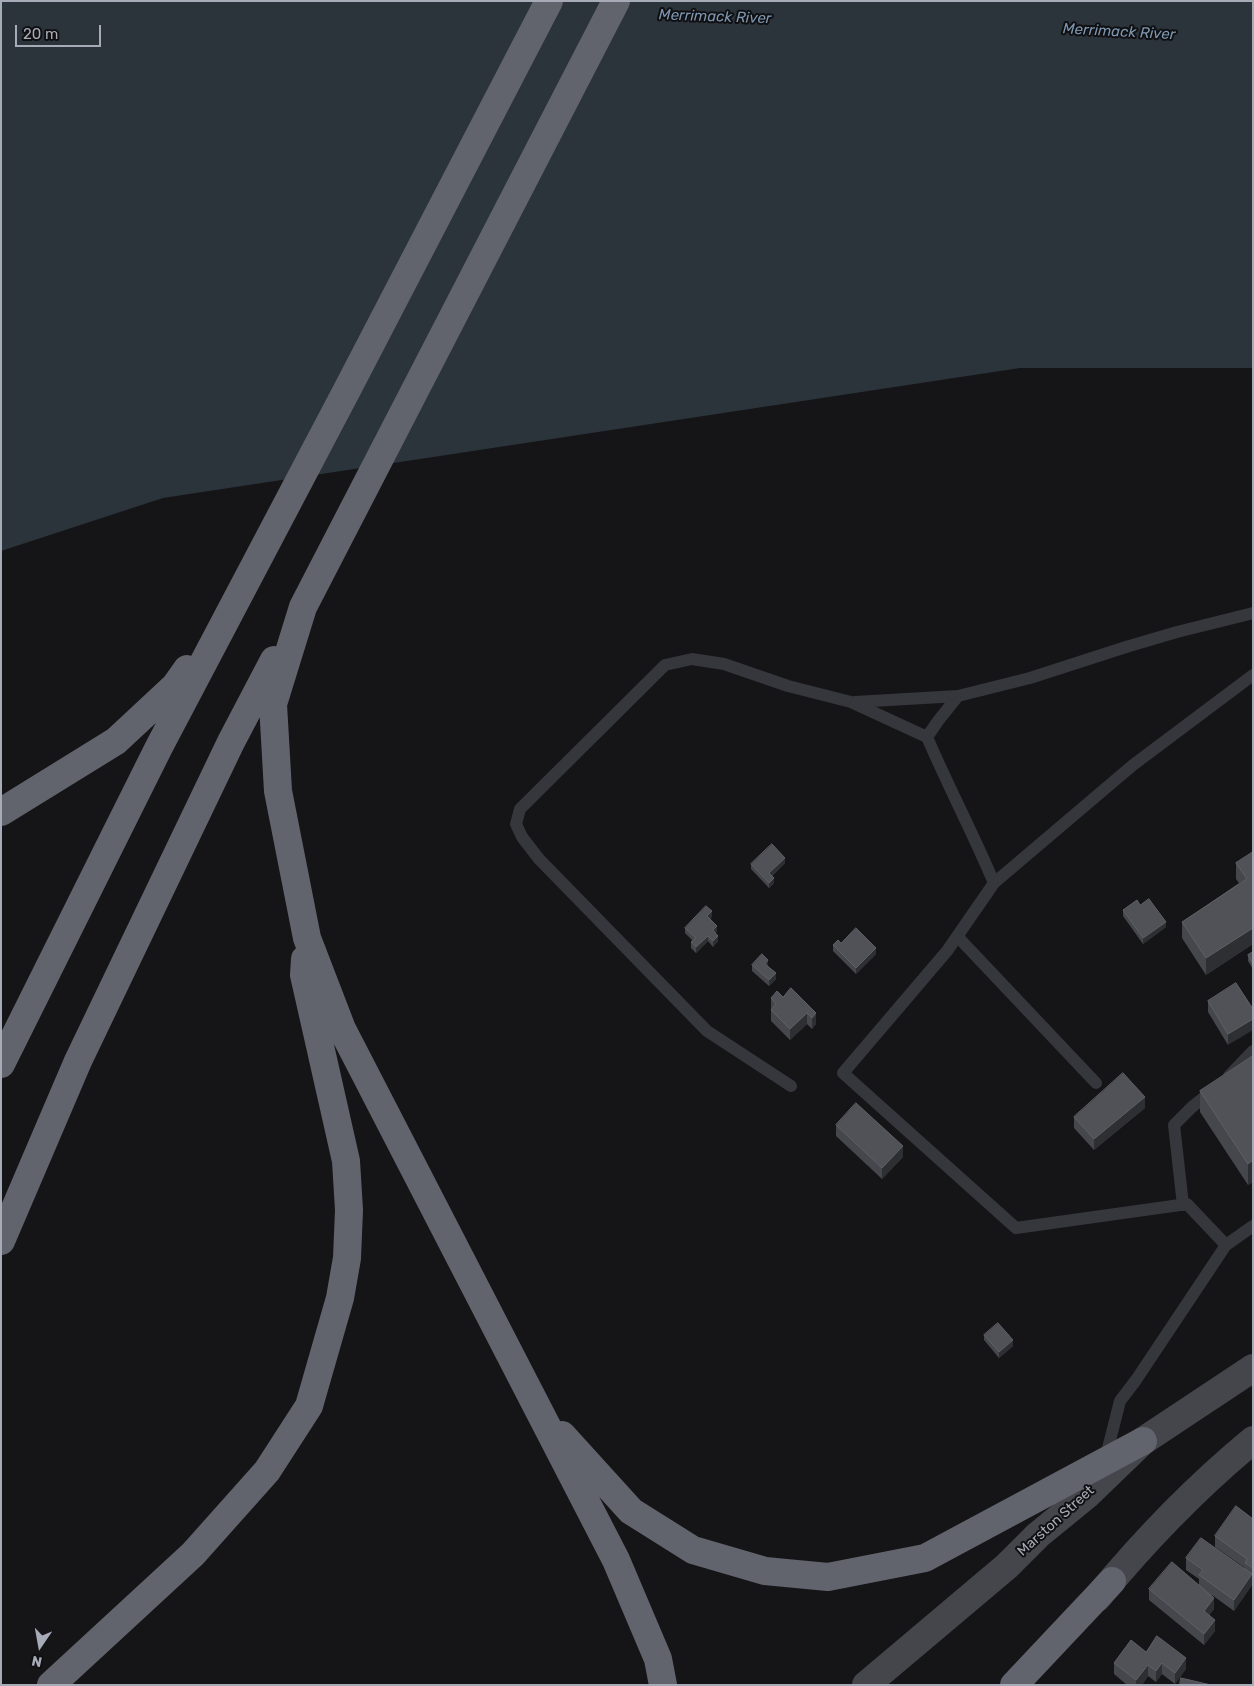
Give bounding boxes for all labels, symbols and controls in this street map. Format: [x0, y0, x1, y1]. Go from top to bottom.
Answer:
water label: Merrimack River [658, 6, 772, 28]
scale bar [18, 15, 104, 47]
water label: Merrimack River [1062, 20, 1176, 44]
text: 20 m [23, 25, 58, 43]
street label: Marston Street [1014, 1482, 1098, 1560]
north arrow [15, 1621, 65, 1671]
text: N [30, 1652, 43, 1671]

